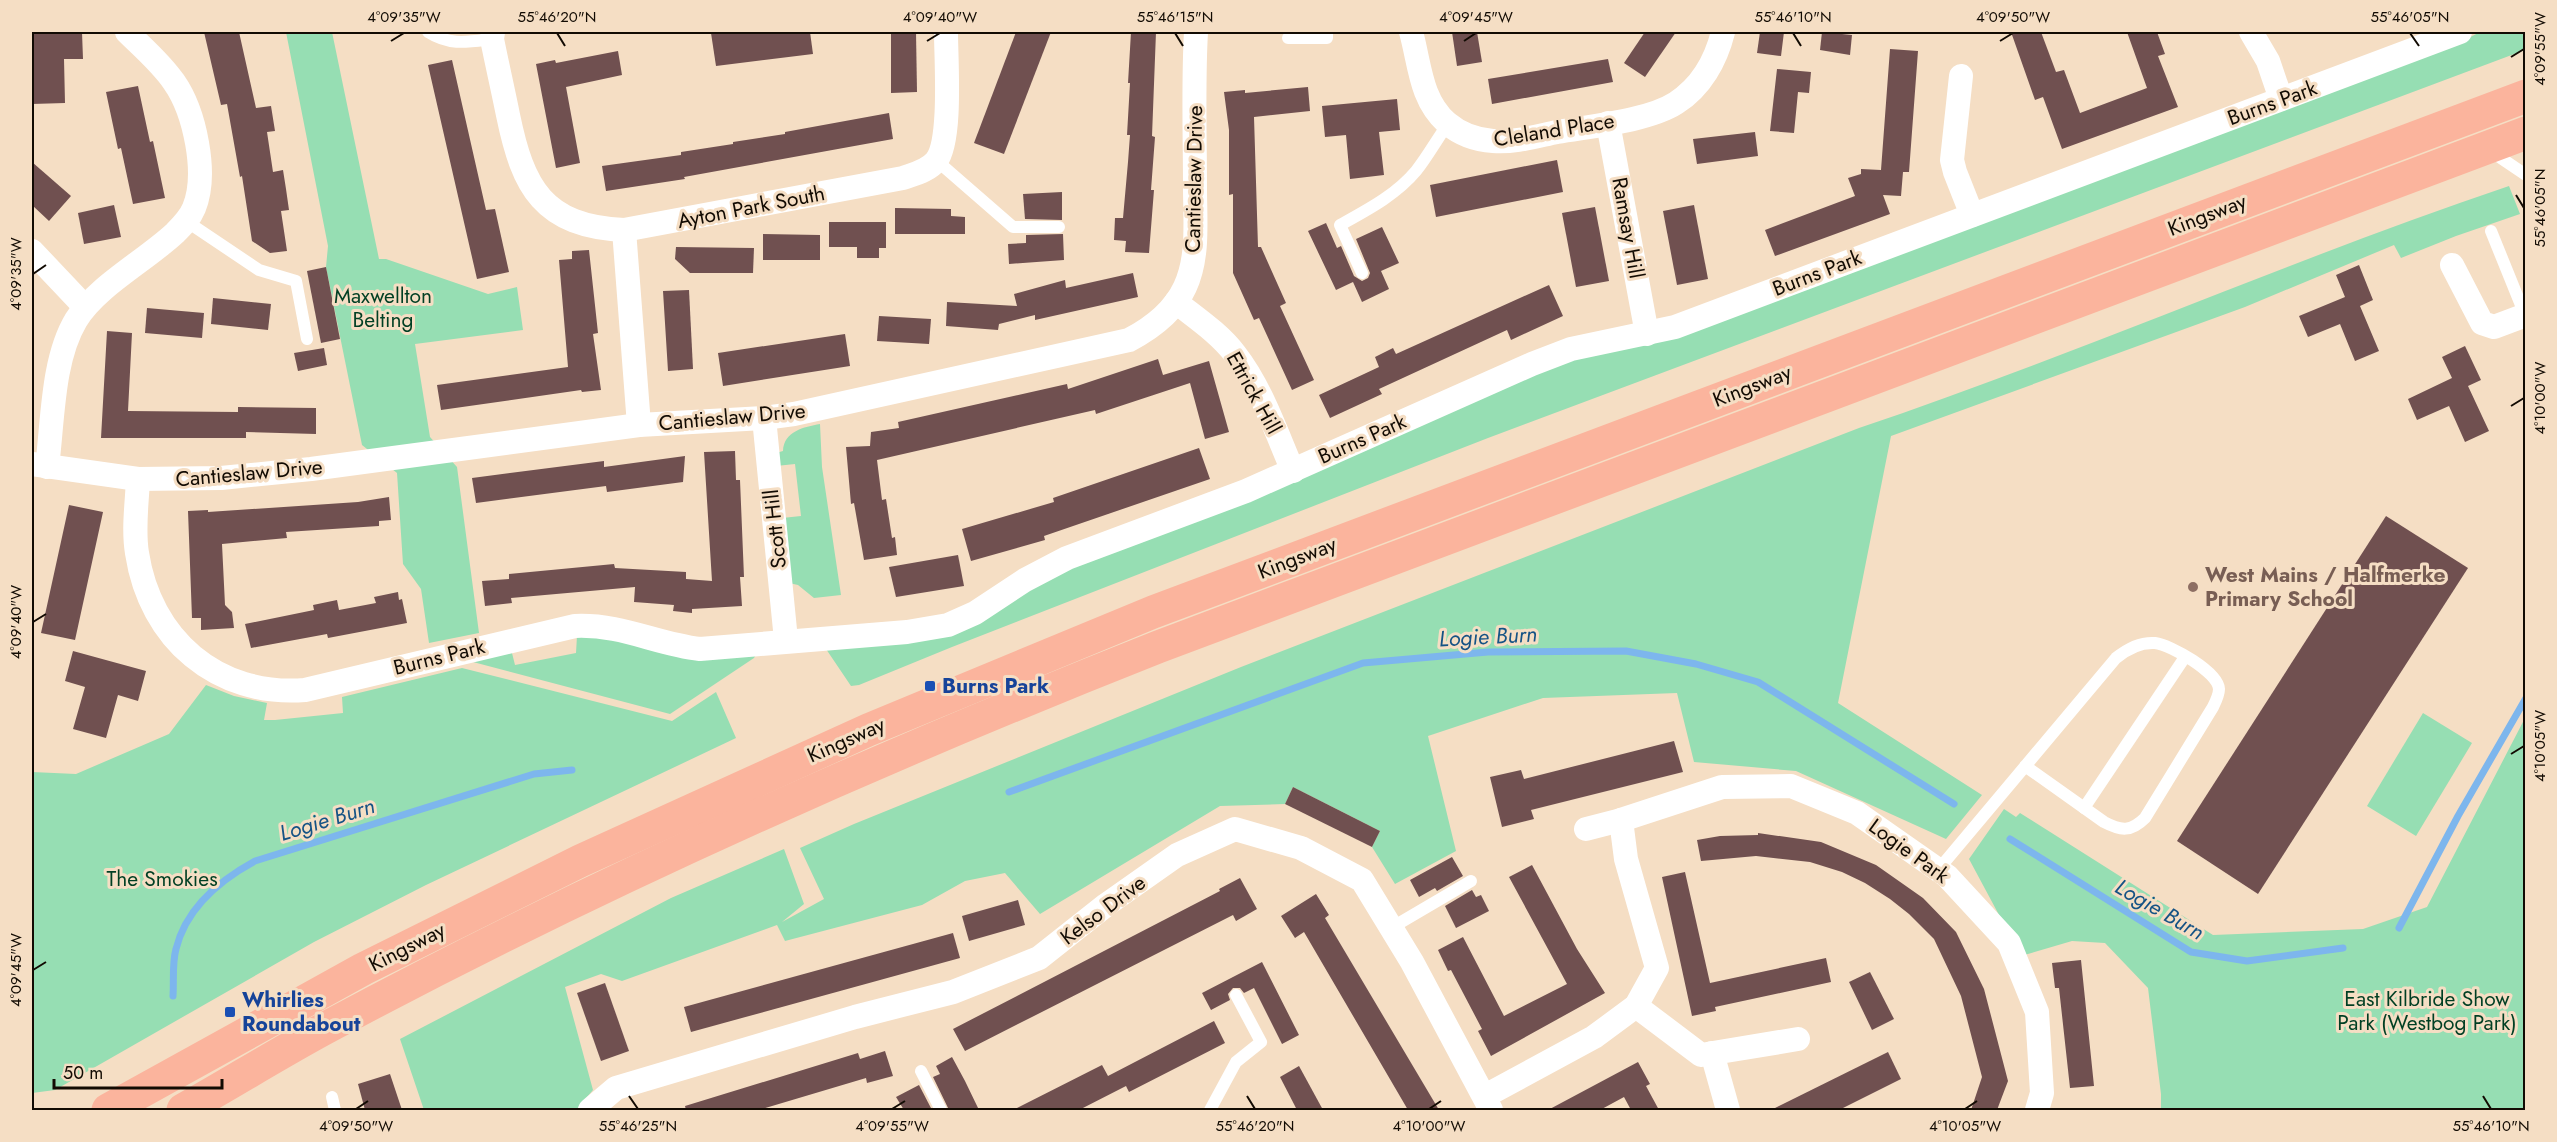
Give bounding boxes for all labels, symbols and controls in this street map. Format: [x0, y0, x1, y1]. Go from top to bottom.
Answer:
text: 4°09'35"W [367, 6, 441, 28]
text: 55°46'20"N [518, 6, 596, 28]
text: 4°09'40"W [903, 6, 977, 28]
text: 55°46'15"N [1137, 6, 1213, 28]
text: 4°09'45"W [1439, 6, 1513, 28]
text: 55°46'10"N [1754, 6, 1832, 28]
text: 4°09'50"W [1976, 6, 2050, 28]
text: 55°46'05"N [2371, 6, 2449, 28]
text: 4°09'55"W [2529, 12, 2551, 86]
street label: Burns Park [2223, 73, 2322, 133]
street label: Cantieslaw Drive [1178, 105, 1210, 253]
street label: Cleland Place [1492, 106, 1617, 154]
text: 55°46'05"N [2529, 169, 2551, 247]
street label: Ramsay Hill [1604, 175, 1652, 281]
street label: Ayton Park South [675, 178, 827, 236]
street label: Kingsway [2163, 186, 2251, 244]
text: 4°09'35"W [5, 237, 27, 311]
street label: Burns Park [1768, 242, 1867, 304]
park label: Maxwellton Belting [334, 281, 432, 335]
street label: Ettrick Hill [1219, 346, 1289, 440]
street label: Kingsway [1708, 357, 1796, 415]
text: 4°10'00"W [2529, 361, 2551, 434]
street label: Cantieslaw Drive [657, 396, 807, 438]
street label: Burns Park [1313, 406, 1411, 472]
street label: Cantieslaw Drive [174, 452, 324, 494]
street label: Scott Hill [756, 488, 794, 570]
street label: Kingsway [1253, 529, 1341, 587]
place label: West Mains / Halfmerke Primary School [2205, 560, 2446, 614]
marker: West Mains / Halfmerke Primary School [2186, 580, 2200, 594]
text: 4°09'40"W [5, 585, 27, 659]
water label: Logie Burn [1438, 617, 1538, 655]
street label: Burns Park [390, 631, 489, 683]
place label: Burns Park [942, 671, 1049, 701]
marker: Burns Park [923, 679, 937, 693]
street label: Kingsway [802, 709, 890, 770]
text: 4°10'05"W [2529, 710, 2551, 782]
water label: Logie Burn [275, 789, 379, 849]
street label: Logie Park [1863, 812, 1956, 891]
park label: The Smokies [106, 864, 218, 894]
street label: Kelso Drive [1054, 868, 1152, 952]
water label: Logie Burn [2109, 871, 2211, 947]
street label: Kingsway [364, 915, 451, 979]
text: 4°09'45"W [5, 933, 27, 1007]
park label: East Kilbride Show Park (Westbog Park) [2337, 984, 2517, 1038]
place label: Whirlies Roundabout [242, 985, 361, 1039]
marker: Whirlies Roundabout [223, 1005, 237, 1019]
scale bar [54, 1052, 222, 1090]
text: 50 m [63, 1060, 103, 1086]
text: 4°09'50"W [319, 1115, 393, 1137]
text: 55°46'25"N [599, 1115, 677, 1137]
text: 4°09'55"W [855, 1115, 929, 1137]
text: 55°46'20"N [1216, 1115, 1294, 1137]
text: 4°10'00"W [1393, 1115, 1466, 1137]
text: 4°10'05"W [1929, 1115, 2001, 1137]
text: 55°46'10"N [2452, 1115, 2530, 1137]

